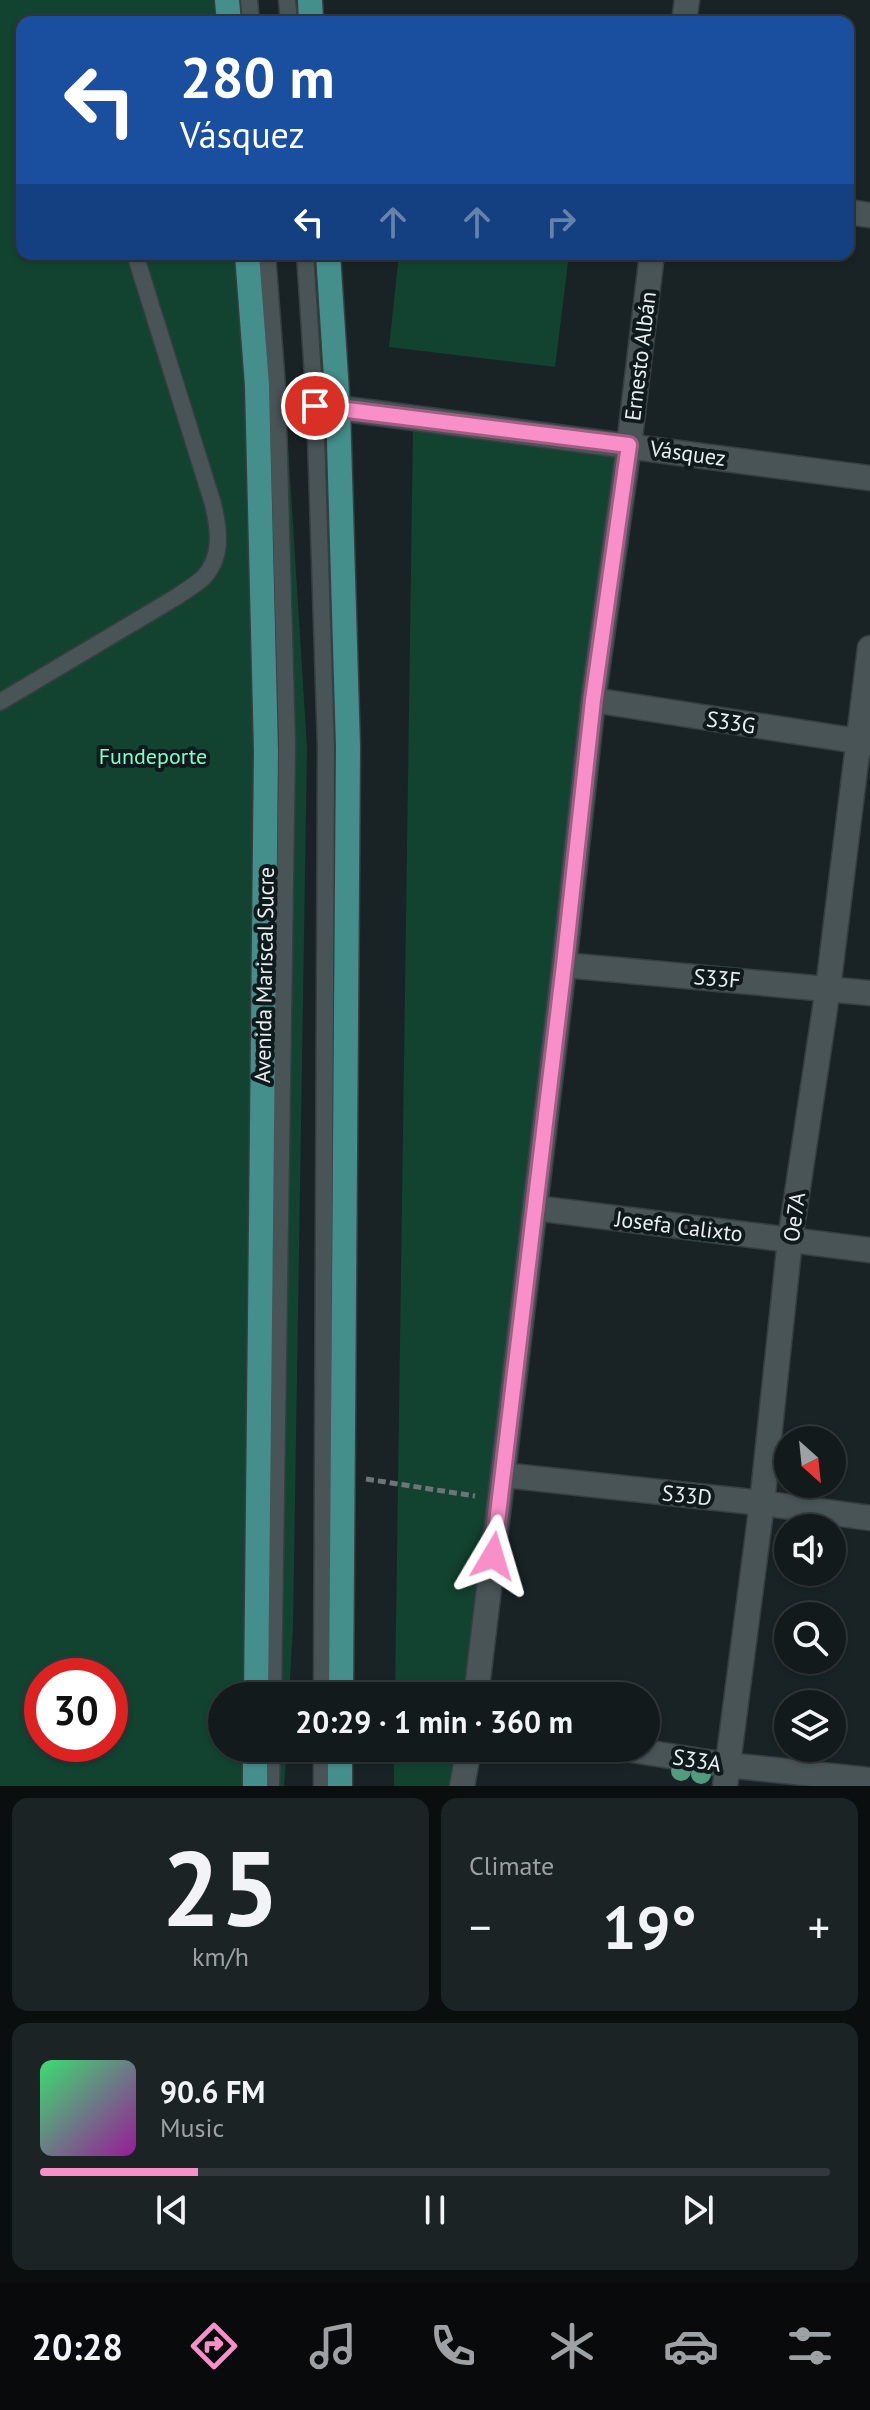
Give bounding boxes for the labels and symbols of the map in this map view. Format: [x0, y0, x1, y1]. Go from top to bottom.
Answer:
street label: Ernesto Albán [618, 290, 662, 422]
pin [281, 372, 349, 440]
street label: Vásquez [647, 434, 728, 472]
street label: S33G [705, 704, 757, 740]
park label: Fundeporte [99, 742, 207, 770]
street label: Avenida Mariscal Sucre [248, 867, 280, 1083]
street label: S33F [692, 962, 742, 994]
street label: Oe7A [777, 1190, 811, 1244]
street label: Josefa Calixto [613, 1204, 744, 1248]
north arrow [774, 1426, 846, 1498]
street label: S33D [661, 1478, 713, 1512]
position arrow [451, 1514, 535, 1598]
speed limit sign: 30 [24, 1658, 128, 1762]
street label: S33A [671, 1742, 723, 1778]

